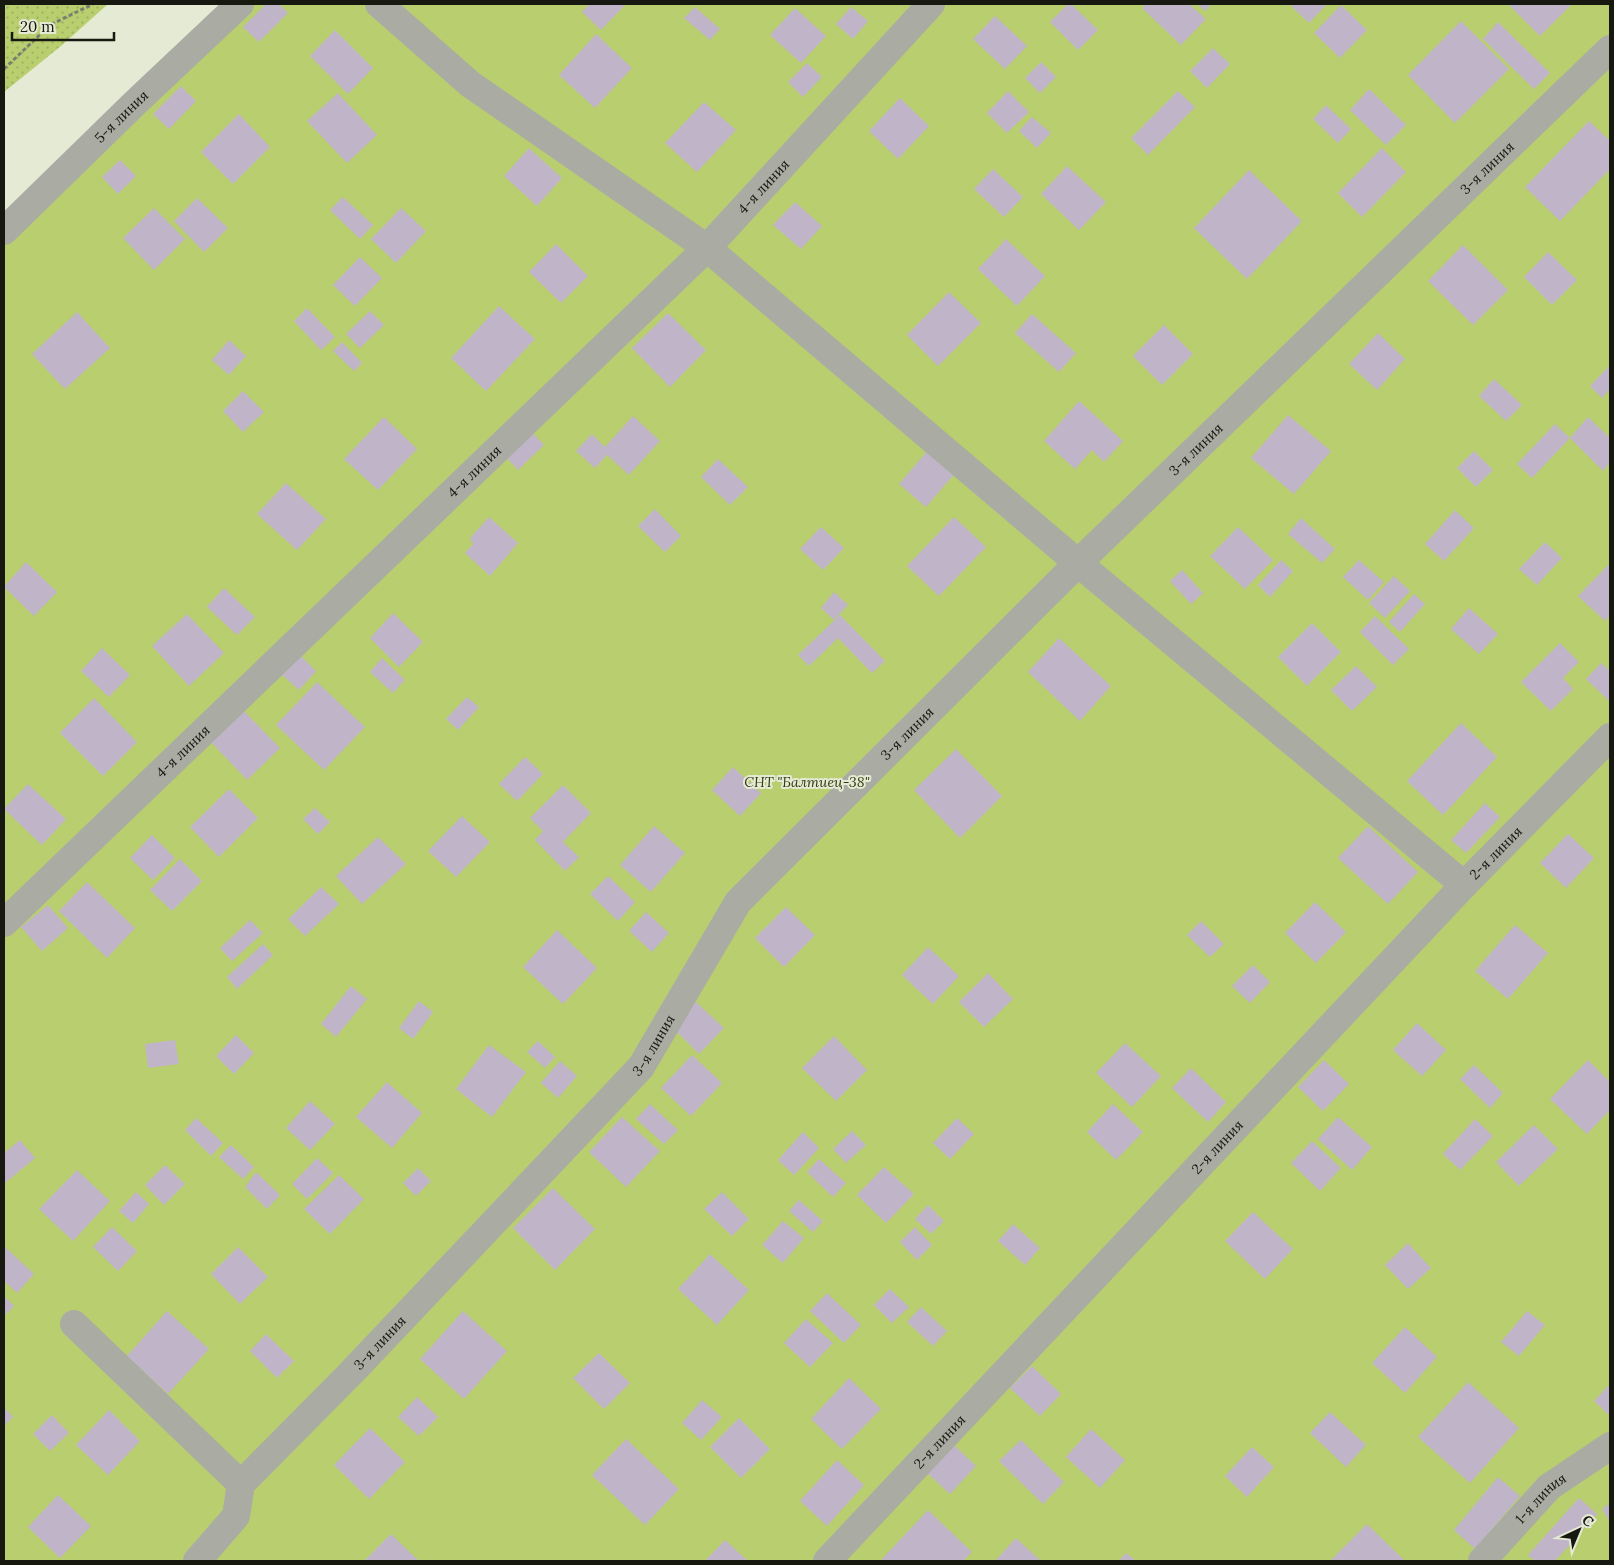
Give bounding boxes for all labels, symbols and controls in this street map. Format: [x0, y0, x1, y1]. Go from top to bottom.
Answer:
scale bar [12, 10, 115, 42]
text: 20 m [20, 17, 55, 36]
street label: 5-я линия [91, 86, 152, 147]
street label: 3-я линия [1456, 138, 1518, 198]
street label: 4-я линия [734, 155, 793, 218]
street label: 3-я линия [1165, 419, 1226, 479]
street label: 4-я линия [444, 441, 505, 501]
street label: 3-я линия [877, 703, 938, 764]
street label: 4-я линия [152, 721, 214, 781]
park label: СНТ "Балтиец-38" [744, 773, 870, 791]
street label: 2-я линия [1466, 822, 1526, 883]
street label: 3-я линия [628, 1011, 679, 1080]
street label: 2-я линия [1187, 1116, 1247, 1178]
street label: 3-я линия [350, 1312, 410, 1374]
street label: 2-я линия [910, 1411, 969, 1472]
street label: 1-я линия [1511, 1469, 1570, 1527]
north arrow [1554, 1505, 1604, 1555]
text: С [1578, 1511, 1598, 1531]

